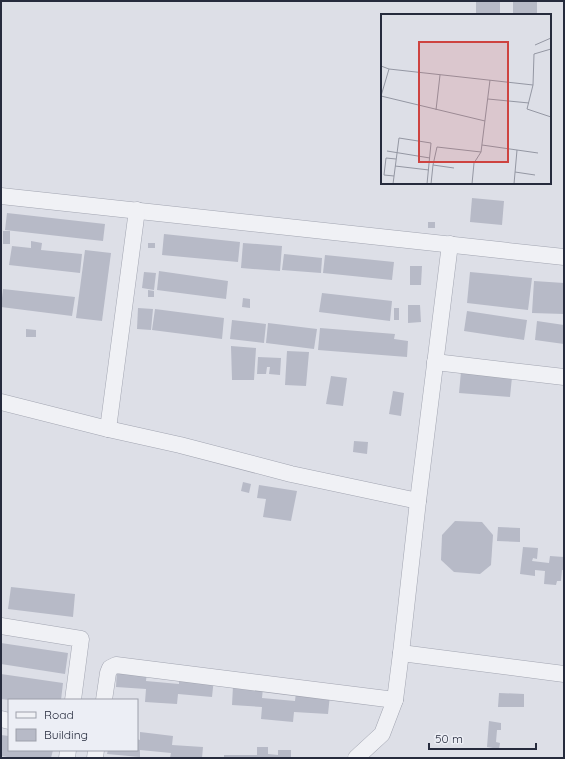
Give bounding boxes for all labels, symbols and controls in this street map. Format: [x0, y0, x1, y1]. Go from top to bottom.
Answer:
inset map [381, 14, 551, 184]
legend [8, 699, 138, 751]
text: Road [44, 707, 74, 722]
scale bar [429, 725, 536, 751]
text: Building [44, 727, 88, 742]
text: 50 m [435, 731, 463, 746]

